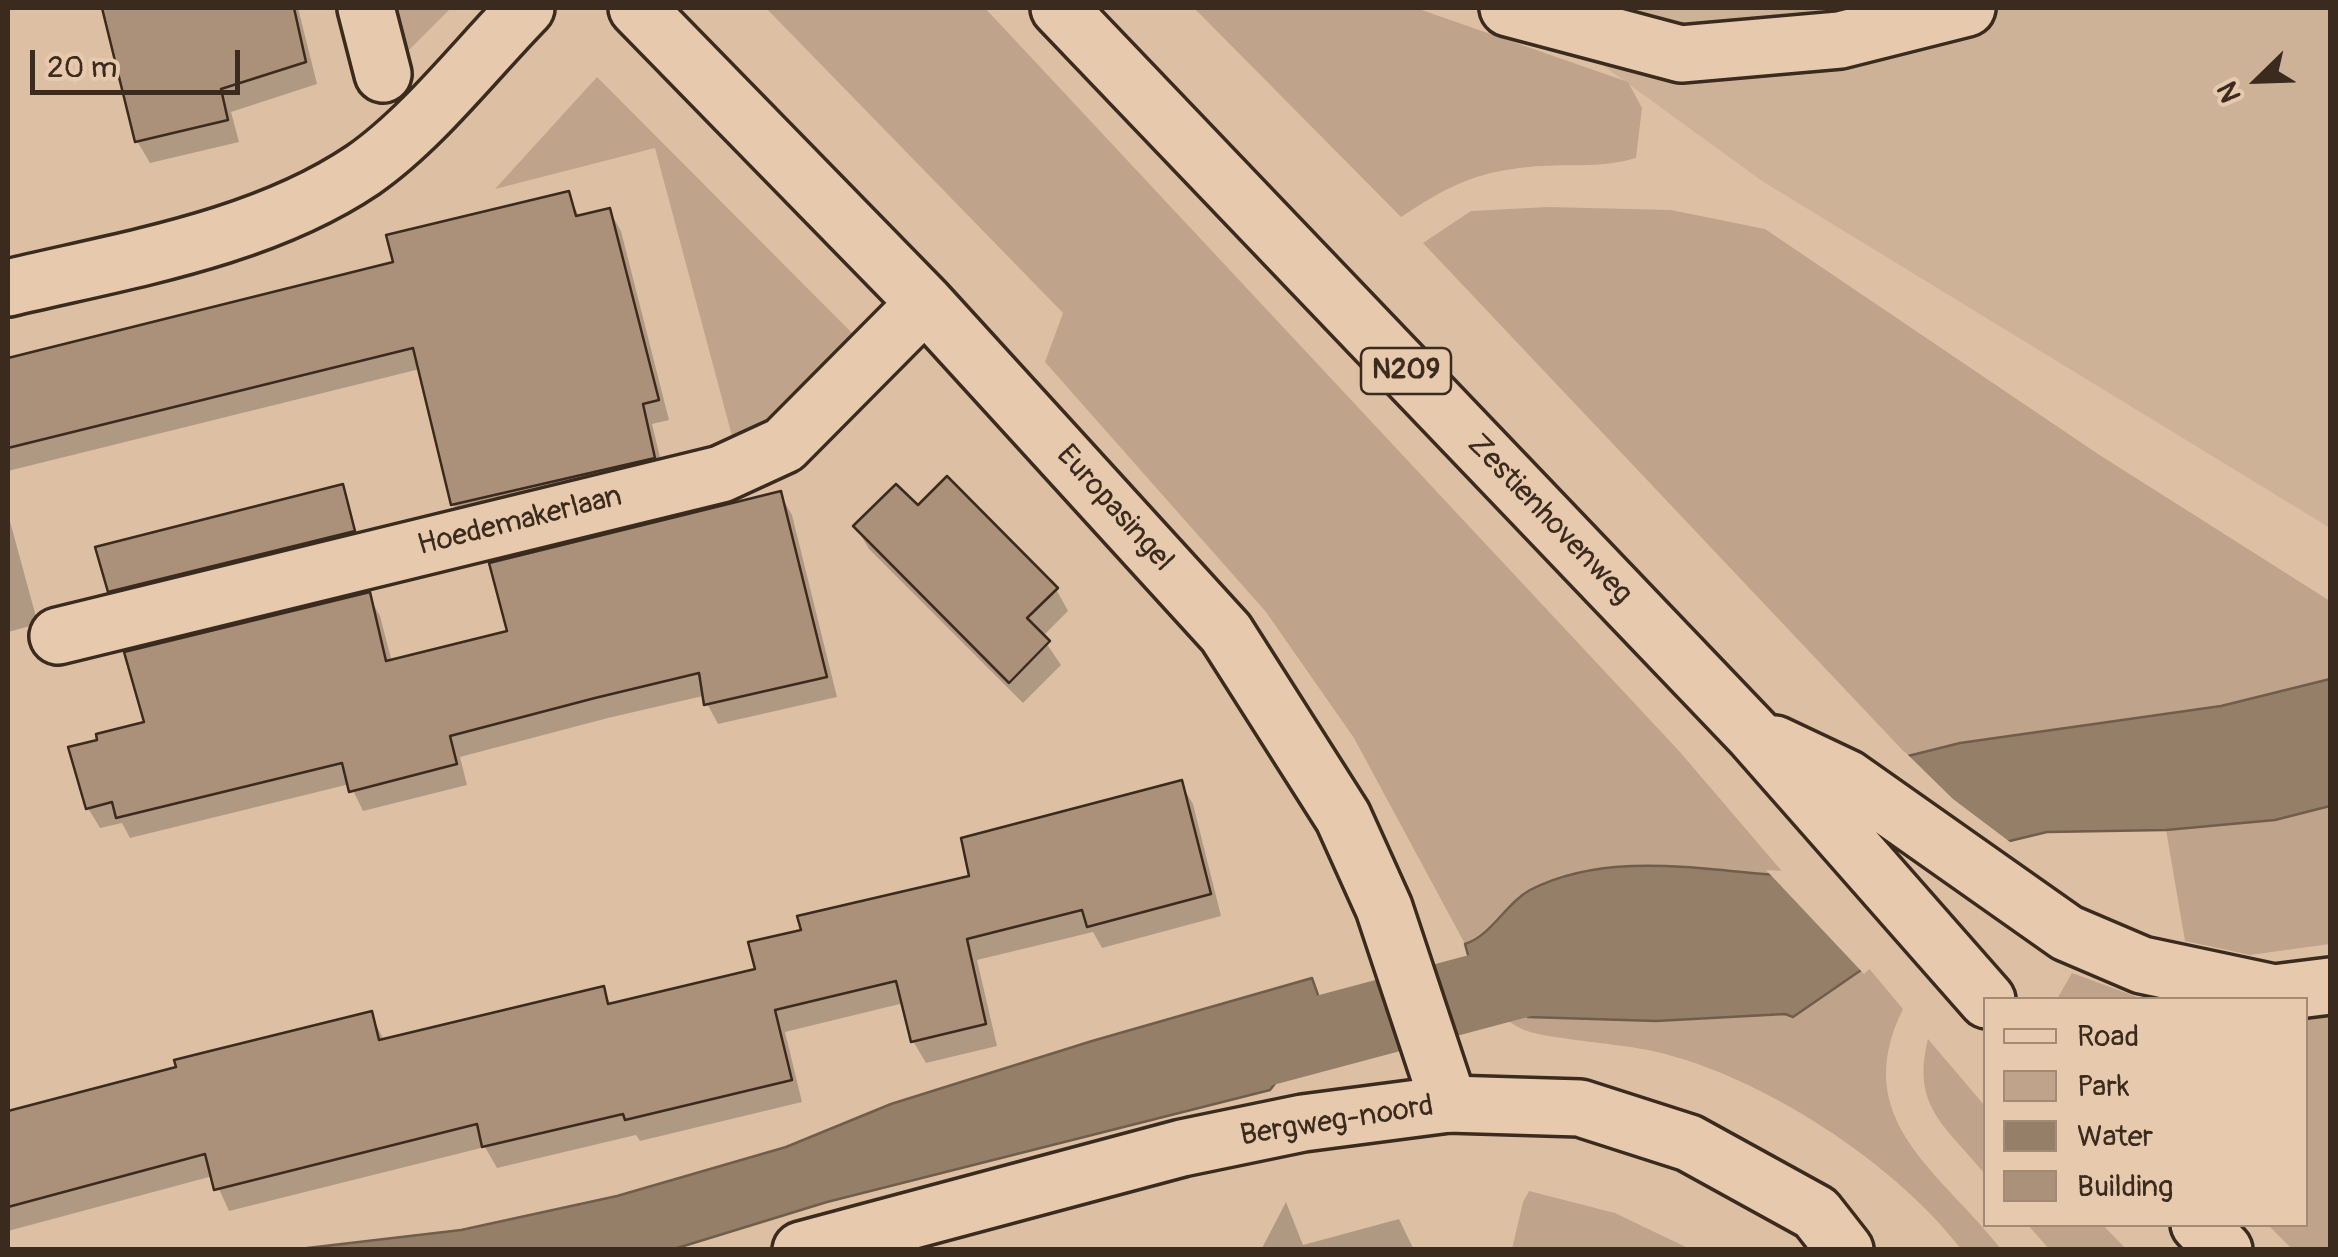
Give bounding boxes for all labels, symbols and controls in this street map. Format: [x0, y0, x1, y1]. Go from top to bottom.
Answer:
scale bar [35, 30, 245, 92]
north arrow [2208, 30, 2308, 130]
text: 20 m [47, 49, 117, 86]
text: N [2210, 76, 2250, 107]
road number: N209 [1361, 348, 1451, 394]
street label: Zestienhovenweg [1459, 428, 1639, 612]
street label: Europasingel [1048, 438, 1180, 580]
street label: Hoedemakerlaan [414, 479, 626, 565]
legend [1983, 997, 2308, 1227]
text: Road [2077, 1018, 2139, 1055]
text: Park [2077, 1068, 2130, 1105]
street label: Bergweg-noord [1238, 1089, 1436, 1155]
text: Water [2077, 1118, 2153, 1155]
text: Building [2077, 1168, 2173, 1205]

